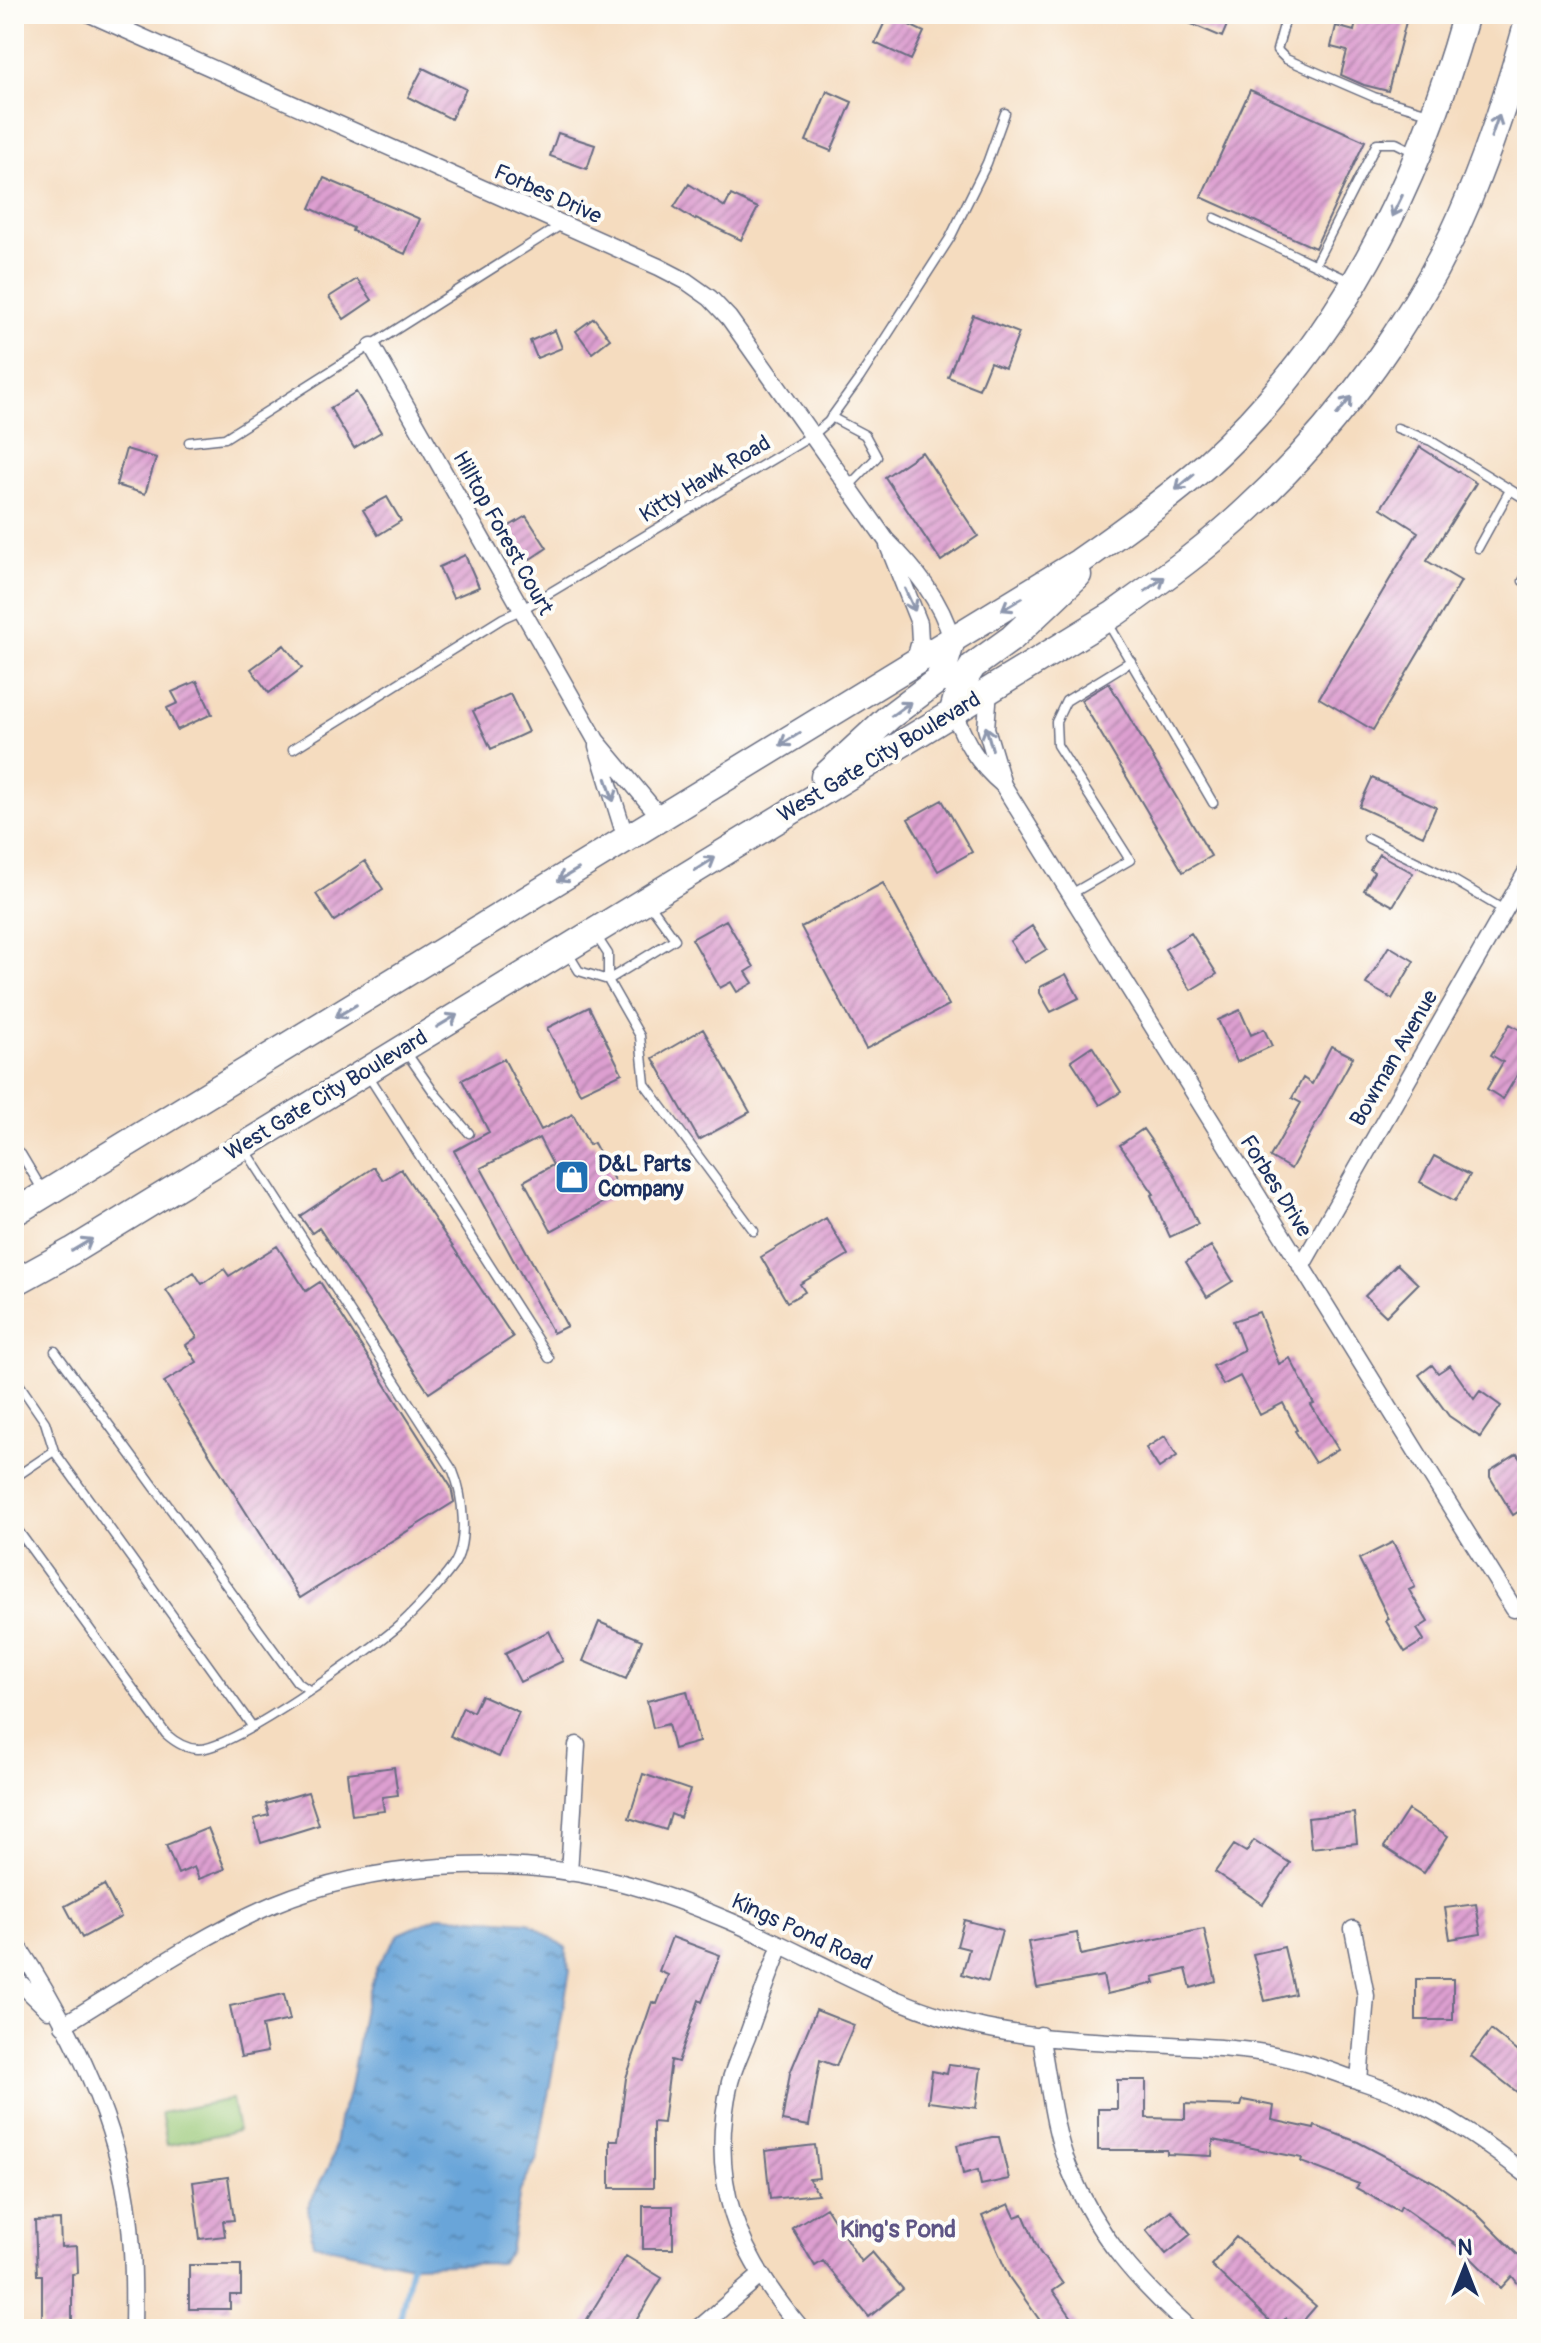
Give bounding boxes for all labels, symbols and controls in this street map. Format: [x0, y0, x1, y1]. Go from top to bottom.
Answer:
one-way arrow [1488, 114, 1503, 139]
street label: Forbes Drive [490, 158, 606, 230]
one-way arrow [1388, 193, 1404, 217]
one-way arrow [1335, 396, 1353, 417]
street label: Kitty Hawk Road [635, 429, 775, 529]
street label: Hilltop Forest Court [446, 446, 560, 620]
one-way arrow [1175, 473, 1196, 491]
one-way arrow [1144, 576, 1166, 592]
one-way arrow [904, 588, 919, 612]
one-way arrow [1001, 596, 1024, 612]
street label: West Gate City Boulevard [772, 685, 986, 829]
one-way arrow [889, 701, 911, 717]
one-way arrow [981, 726, 996, 751]
one-way arrow [779, 732, 802, 748]
one-way arrow [604, 777, 618, 802]
one-way arrow [693, 855, 716, 871]
one-way arrow [557, 867, 580, 883]
street label: Bowman Avenue [1344, 985, 1444, 1131]
one-way arrow [335, 1003, 358, 1019]
one-way arrow [435, 1013, 458, 1029]
street label: West Gate City Boulevard [219, 1023, 433, 1167]
street label: Forbes Drive [1234, 1130, 1318, 1242]
place label: D&L Parts Company [598, 1150, 691, 1203]
shop icon: D&L Parts Company [553, 1158, 591, 1196]
one-way arrow [70, 1236, 93, 1252]
street label: Kings Pond Road [727, 1887, 877, 1977]
district label: King's Pond [840, 2215, 956, 2244]
north arrow [1425, 2227, 1505, 2307]
text: N [1458, 2234, 1473, 2262]

